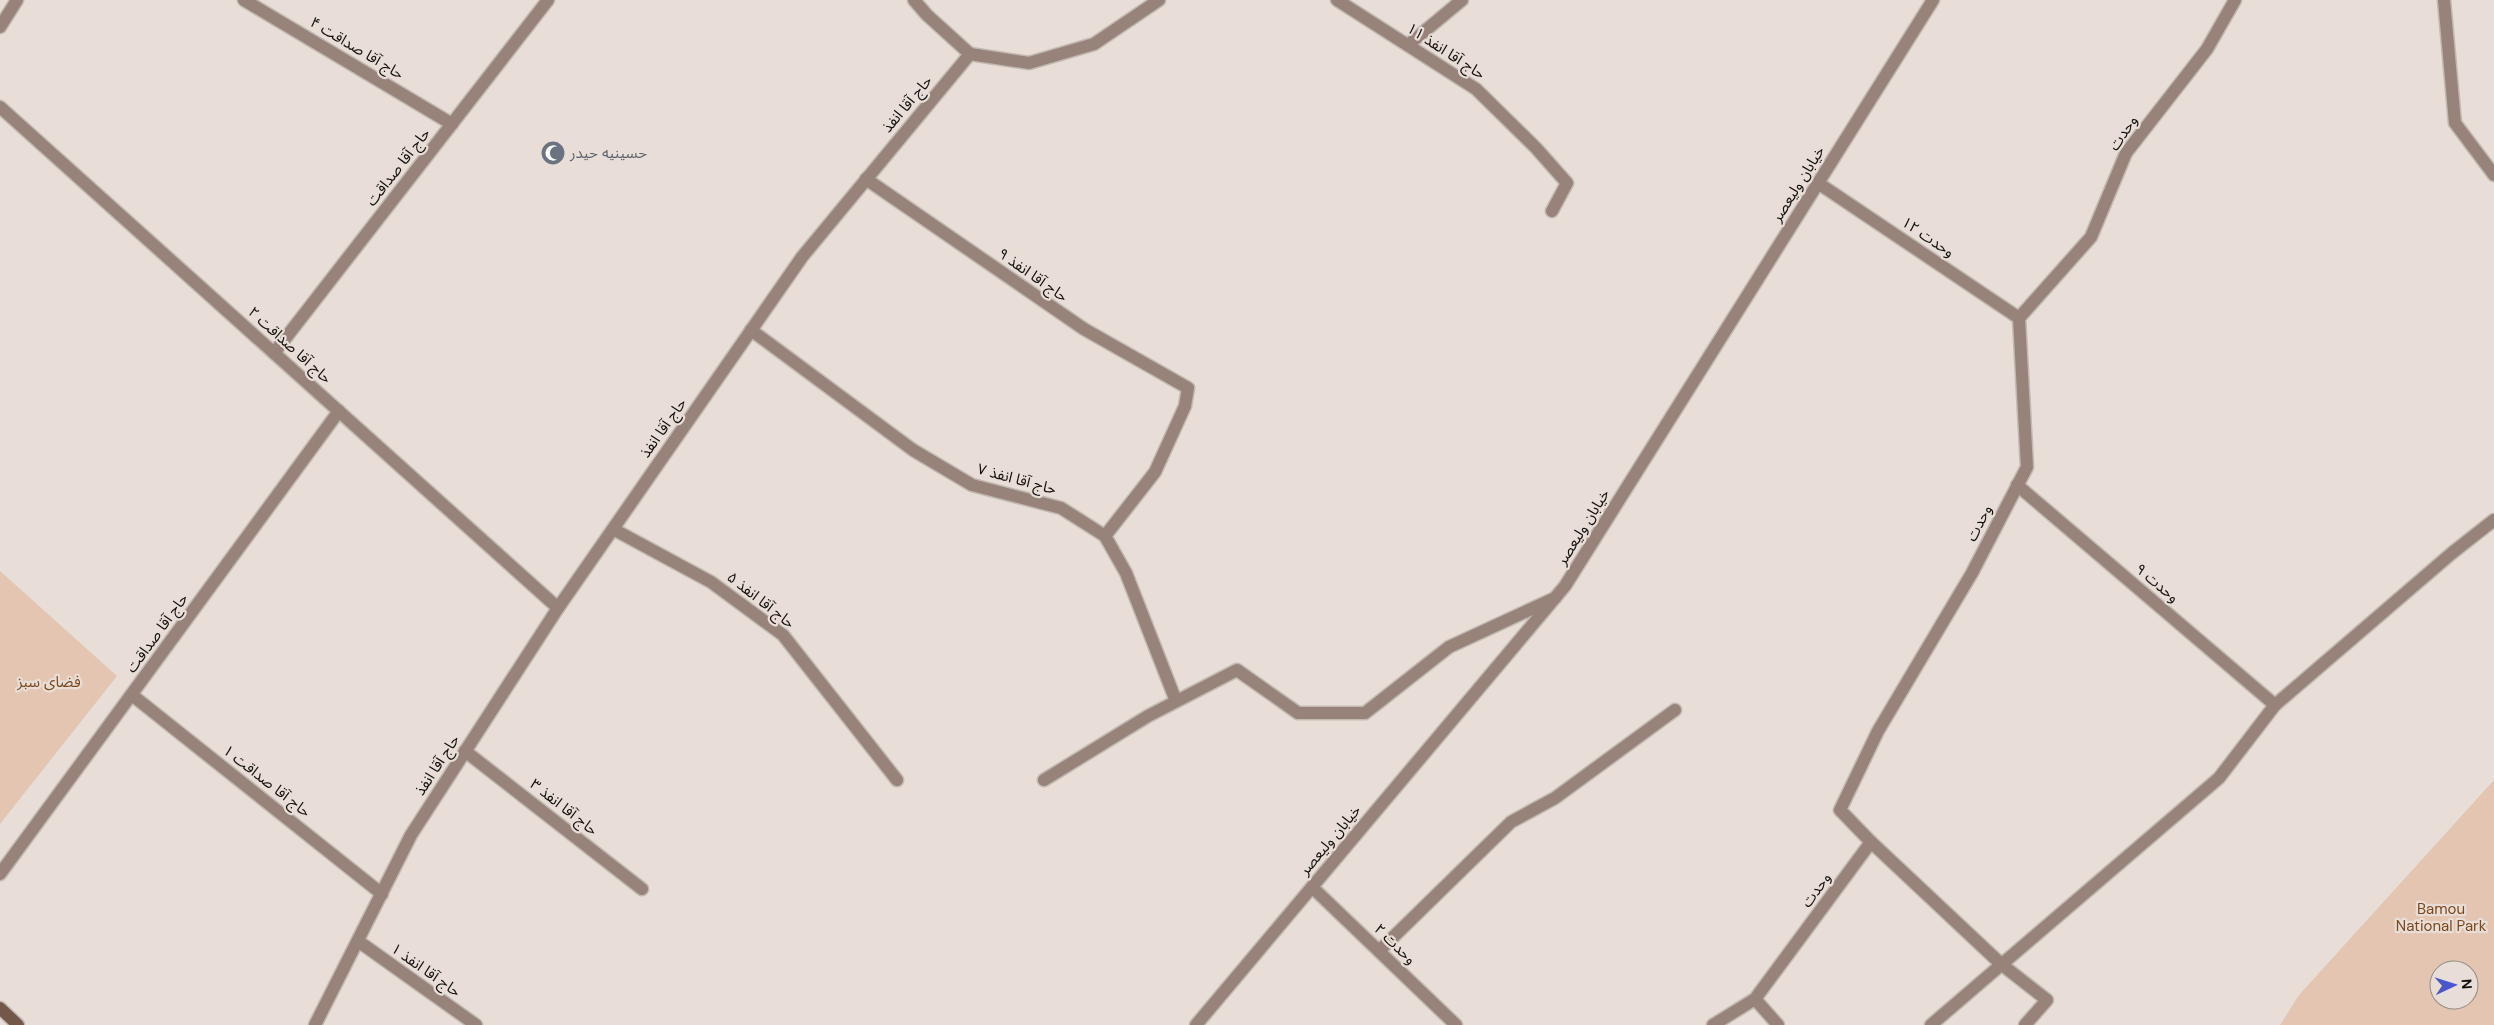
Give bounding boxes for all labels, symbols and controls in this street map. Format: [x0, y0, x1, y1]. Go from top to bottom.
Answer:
street label: حاج آقا صداقت ۴ [305, 12, 408, 86]
street label: حاج آقا انفذ ۱۱ [1402, 18, 1489, 86]
street label: حاج آقا انفذ [877, 71, 938, 138]
street label: وحدت [2104, 111, 2142, 155]
street label: حاج آقا صداقت [361, 124, 436, 211]
mosque icon: حسینیه حیدر [540, 140, 566, 166]
street label: خیابان ولیعصر [1766, 142, 1829, 226]
place label: حسینیه حیدر [569, 143, 647, 163]
street label: وحدت ۱۲ [1898, 212, 1958, 262]
street label: حاج آقا انفذ ۹ [993, 244, 1072, 308]
street label: حاج آقا صداقت ۲ [243, 302, 336, 390]
street label: حاج آقا انفذ [635, 394, 693, 463]
street label: حاج آقا انفذ ۷ [975, 459, 1059, 501]
street label: خیابان ولیعصر [1551, 485, 1614, 569]
street label: وحدت [1961, 501, 1997, 545]
street label: وحدت ۹ [2131, 559, 2183, 607]
street label: حاج آقا انفذ ۵ [722, 567, 799, 634]
street label: حاج آقا صداقت [121, 589, 194, 678]
park label: فضای سبز [16, 672, 81, 692]
street label: حاج آقا انفذ [410, 731, 466, 800]
street label: حاج آقا صداقت ۱ [218, 740, 315, 823]
street label: حاج آقا انفذ ۳ [525, 774, 602, 841]
street label: خیابان ولیعصر [1294, 801, 1365, 880]
street label: وحدت [1797, 869, 1835, 911]
park label: Bamou National Park [2396, 899, 2487, 936]
street label: وحدت ۲ [1370, 919, 1420, 969]
street label: حاج آقا انفذ ۱ [386, 939, 465, 1003]
north arrow [2429, 960, 2479, 1010]
text: N [2458, 978, 2476, 990]

